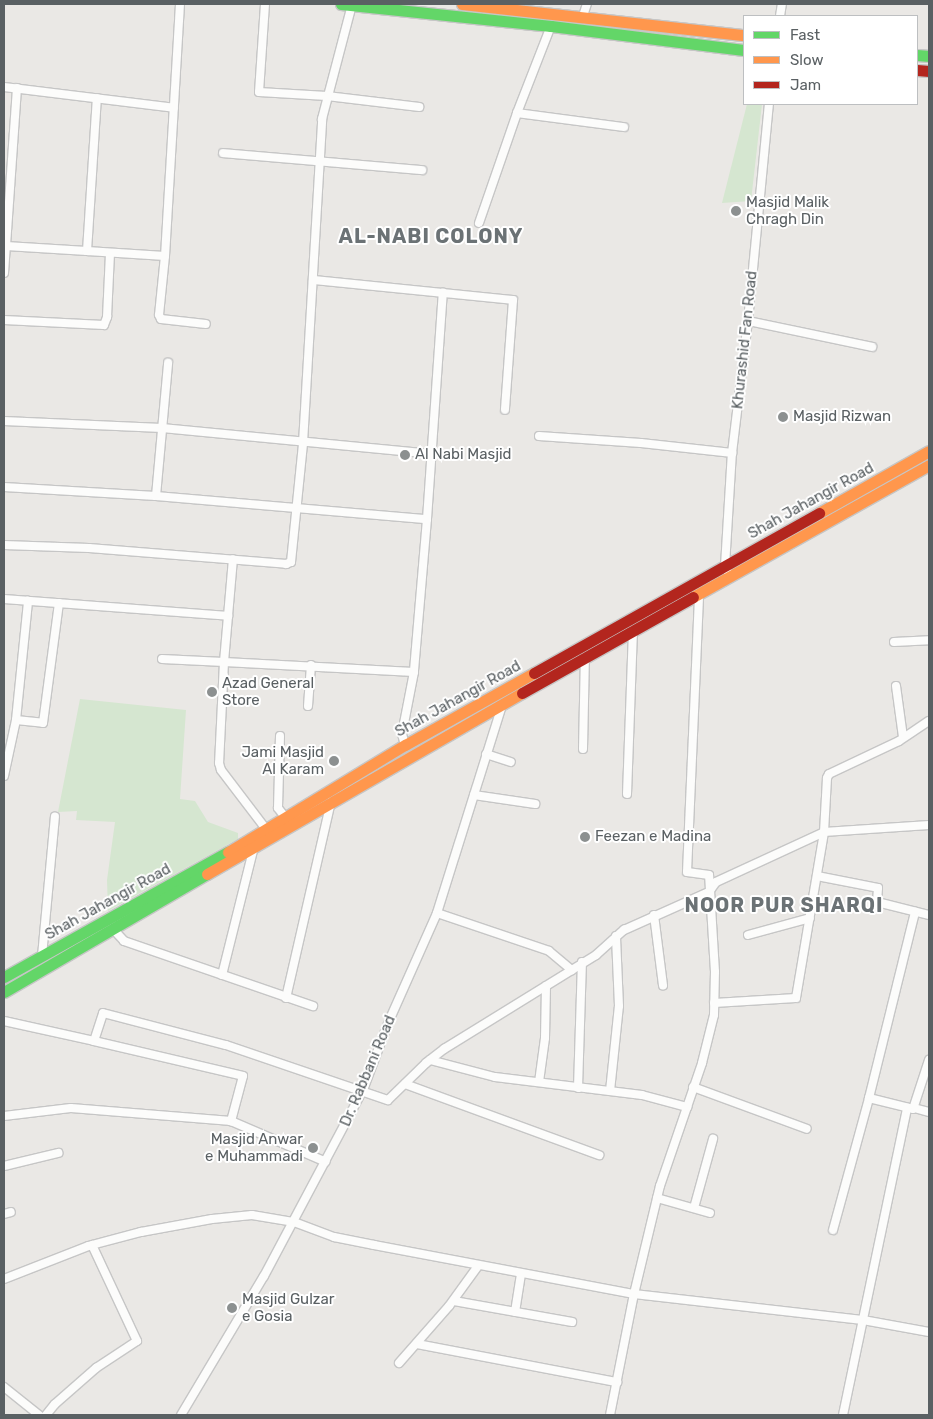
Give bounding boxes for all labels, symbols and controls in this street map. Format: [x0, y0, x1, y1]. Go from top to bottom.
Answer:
legend [743, 15, 918, 105]
text: Fast [790, 26, 820, 44]
text: Slow [790, 51, 823, 69]
text: Jam [790, 76, 821, 94]
place label: Masjid Malik Chragh Din [746, 193, 829, 228]
marker: Masjid Malik Chragh Din [730, 205, 742, 217]
district label: AL-NABI COLONY [337, 224, 525, 248]
street label: Khurashid Fan Road [729, 270, 761, 410]
place label: Masjid Rizwan [793, 408, 891, 426]
marker: Masjid Rizwan [777, 411, 789, 423]
place label: Al Nabi Masjid [415, 446, 512, 464]
marker: Al Nabi Masjid [399, 449, 411, 461]
street label: Shah Jahangir Road [745, 459, 877, 543]
street label: Shah Jahangir Road [392, 657, 524, 741]
place label: Azad General Store [222, 674, 314, 709]
marker: Azad General Store [206, 686, 218, 698]
place label: Jami Masjid Al Karam [241, 743, 324, 778]
marker: Jami Masjid Al Karam [328, 755, 340, 767]
place label: Feezan e Madina [595, 828, 711, 846]
marker: Feezan e Madina [579, 831, 591, 843]
street label: Shah Jahangir Road [42, 860, 174, 944]
district label: NOOR PUR SHARQI [683, 893, 885, 917]
street label: Dr. Rabbani Road [336, 1013, 400, 1129]
place label: Masjid Anwar e Muhammadi [205, 1130, 303, 1165]
marker: Masjid Anwar e Muhammadi [307, 1142, 319, 1154]
place label: Masjid Gulzar e Gosia [242, 1290, 334, 1325]
marker: Masjid Gulzar e Gosia [226, 1302, 238, 1314]

